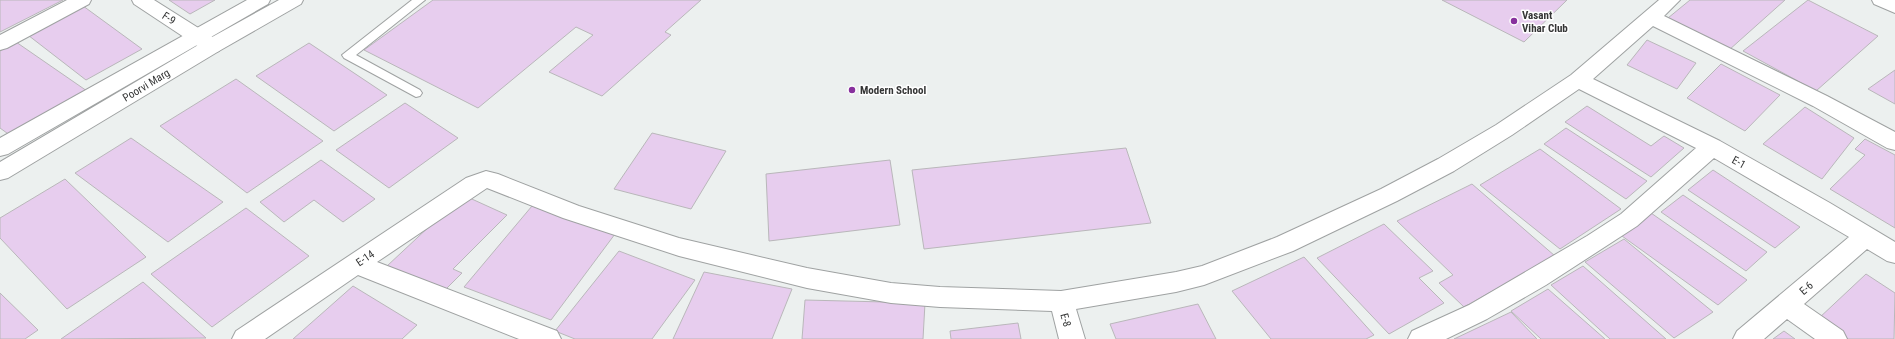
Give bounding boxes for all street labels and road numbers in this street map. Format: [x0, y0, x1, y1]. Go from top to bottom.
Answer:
street label: F-9 [160, 9, 178, 28]
street label: Poorvi Marg [120, 66, 172, 105]
street label: E-1 [1730, 153, 1748, 171]
street label: E-14 [354, 247, 377, 269]
street label: E-6 [1797, 279, 1816, 298]
street label: E-8 [1057, 312, 1074, 328]

